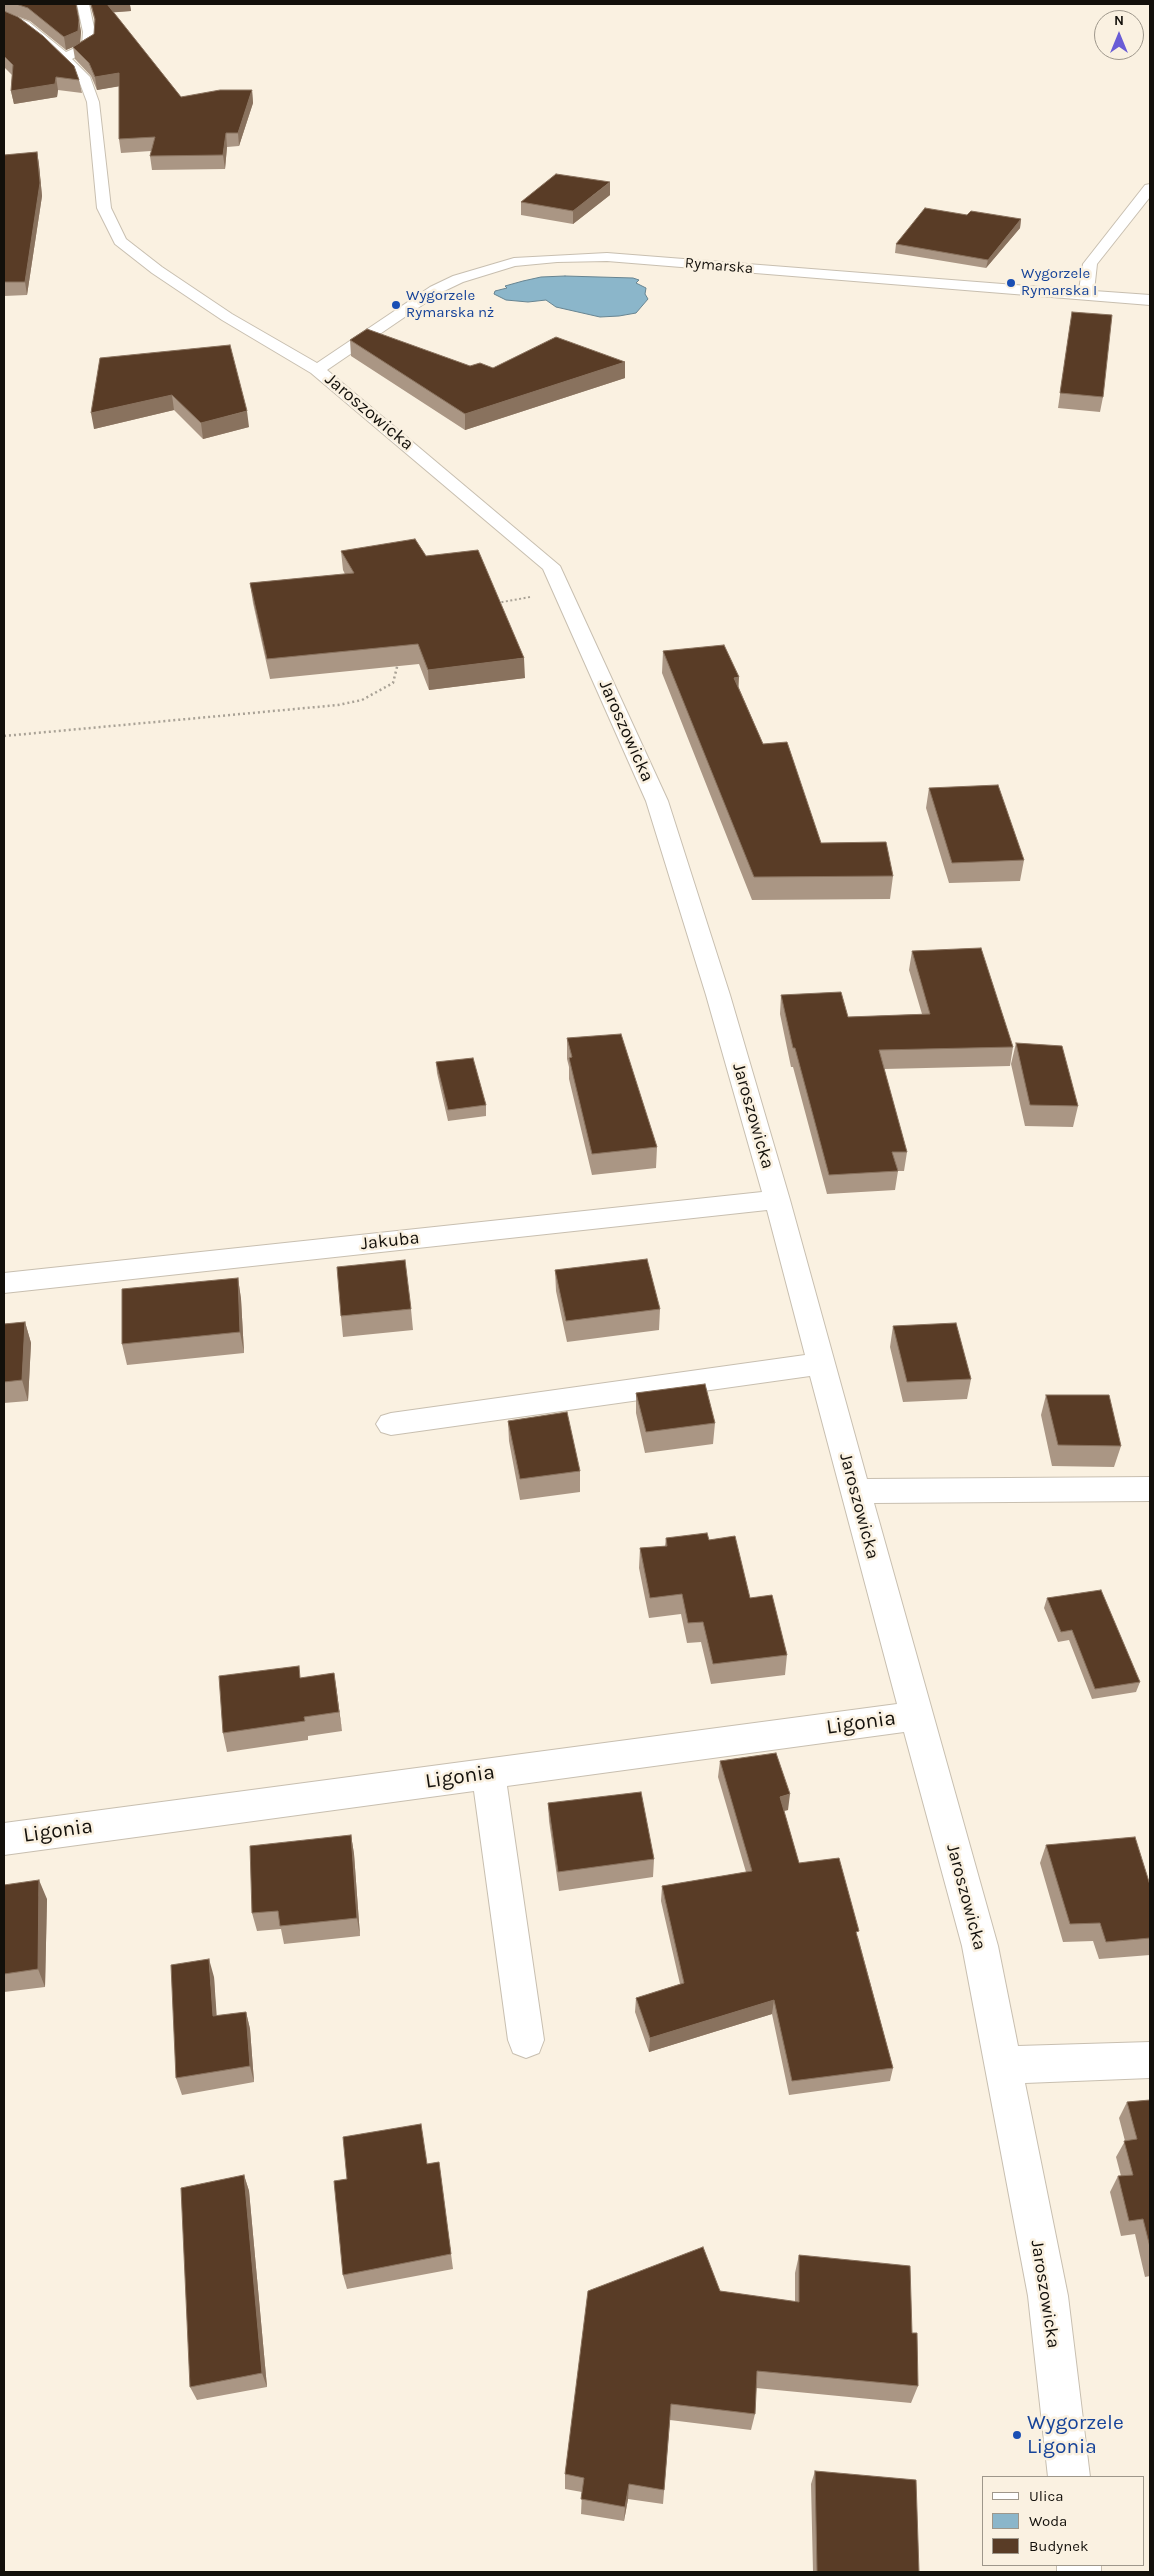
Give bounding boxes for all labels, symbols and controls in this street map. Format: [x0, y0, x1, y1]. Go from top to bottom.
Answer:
north arrow [1094, 10, 1144, 60]
text: N [1114, 12, 1124, 29]
street label: Rymarska [684, 254, 754, 278]
place label: Wygorzele Rymarska I [1021, 265, 1097, 300]
marker: Wygorzele Rymarska I [1005, 277, 1017, 289]
place label: Wygorzele Rymarska nż [406, 287, 494, 322]
marker: Wygorzele Rymarska nż [390, 299, 402, 311]
street label: Jaroszowicka [320, 369, 418, 455]
street label: Jaroszowicka [594, 677, 658, 785]
street label: Jaroszowicka [728, 1061, 778, 1171]
street label: Jakuba [360, 1227, 420, 1255]
street label: Jaroszowicka [834, 1451, 884, 1561]
street label: Ligonia [825, 1706, 897, 1740]
street label: Ligonia [424, 1760, 496, 1794]
street label: Ligonia [22, 1814, 94, 1848]
street label: Jaroszowicka [941, 1842, 991, 1952]
street label: Jaroszowicka [1026, 2238, 1064, 2350]
place label: Wygorzele Ligonia [1027, 2410, 1124, 2460]
marker: Wygorzele Ligonia [1011, 2429, 1023, 2441]
legend [982, 2476, 1144, 2566]
text: Ulica [1029, 2487, 1063, 2505]
text: Woda [1029, 2512, 1067, 2530]
text: Budynek [1029, 2537, 1088, 2555]

